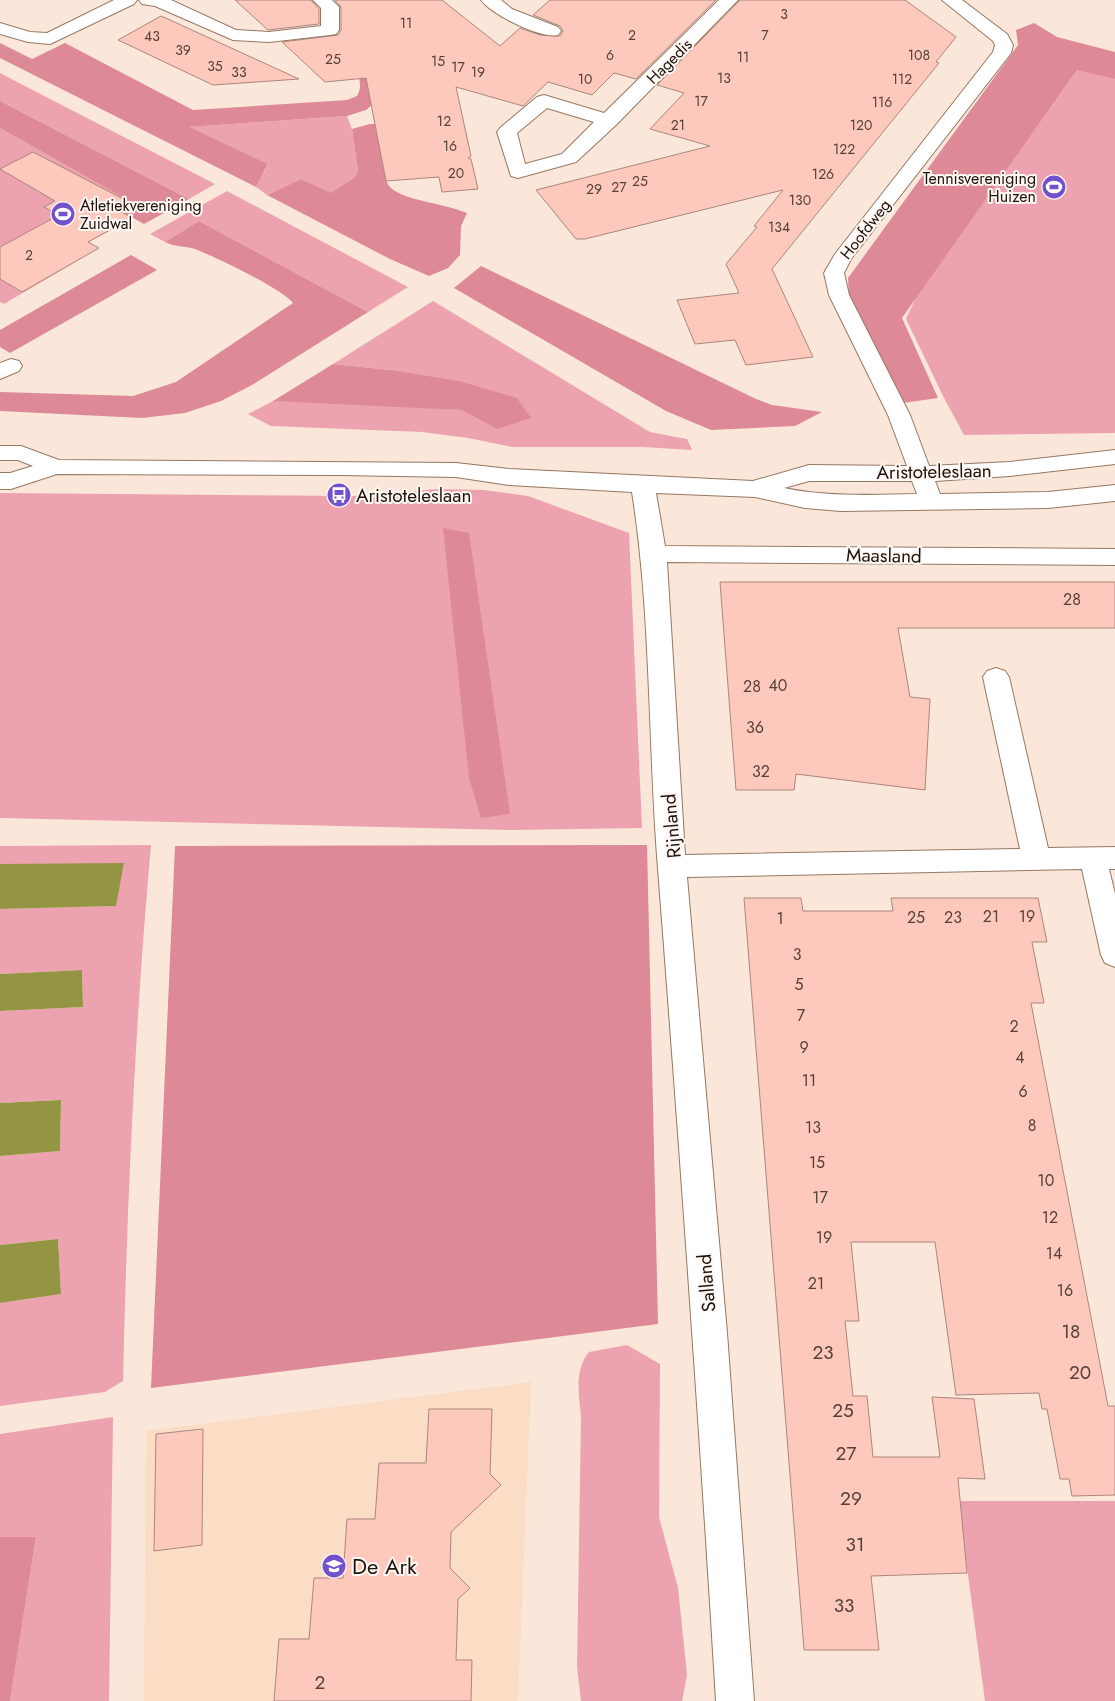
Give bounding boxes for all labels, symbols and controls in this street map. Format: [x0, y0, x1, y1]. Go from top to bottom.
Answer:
house number: 3 [780, 4, 788, 24]
house number: 11 [400, 13, 412, 33]
house number: 2 [628, 25, 636, 45]
house number: 7 [761, 25, 769, 45]
house number: 43 [144, 26, 160, 46]
street label: Hagedis [641, 33, 697, 89]
house number: 39 [175, 40, 191, 60]
house number: 6 [606, 45, 614, 65]
house number: 108 [908, 45, 930, 65]
house number: 11 [737, 47, 749, 67]
house number: 25 [325, 49, 341, 69]
house number: 15 [431, 51, 445, 71]
house number: 35 [207, 56, 223, 76]
house number: 17 [451, 57, 465, 77]
house number: 33 [231, 62, 247, 82]
house number: 19 [471, 62, 485, 82]
house number: 13 [717, 68, 731, 88]
house number: 10 [578, 69, 592, 89]
house number: 112 [892, 69, 912, 89]
house number: 17 [694, 91, 708, 111]
house number: 116 [872, 92, 892, 112]
house number: 12 [437, 111, 451, 131]
house number: 21 [671, 115, 685, 135]
house number: 120 [850, 115, 872, 135]
house number: 16 [443, 136, 457, 156]
house number: 122 [833, 139, 855, 159]
house number: 20 [448, 163, 464, 183]
house number: 126 [812, 164, 834, 184]
place label: Tennisvereniging Huizen [923, 167, 1036, 208]
house number: 25 [632, 171, 648, 191]
sports icon: Tennisvereniging Huizen [1041, 174, 1067, 200]
house number: 27 [611, 177, 627, 197]
house number: 29 [586, 179, 602, 199]
house number: 130 [789, 190, 811, 210]
place label: Atletiekvereniging Zuidwal [80, 194, 202, 235]
street label: Hoofdweg [835, 194, 896, 264]
sports icon: Atletiekvereniging Zuidwal [50, 201, 76, 227]
house number: 134 [768, 217, 790, 237]
house number: 2 [25, 245, 33, 265]
street label: Aristoteleslaan [876, 457, 992, 486]
bus stop icon: Aristoteleslaan [326, 482, 352, 508]
place label: Aristoteleslaan [356, 482, 471, 509]
street label: Maasland [846, 541, 922, 570]
house number: 28 [1063, 588, 1081, 611]
house number: 40 [769, 674, 787, 697]
house number: 28 [743, 675, 761, 698]
house number: 36 [746, 716, 764, 739]
house number: 32 [752, 760, 770, 783]
street label: Rijnland [655, 793, 688, 859]
house number: 21 [983, 905, 999, 928]
house number: 19 [1019, 905, 1035, 928]
house number: 25 [907, 906, 925, 929]
house number: 23 [944, 906, 962, 929]
house number: 1 [776, 907, 784, 930]
house number: 3 [793, 943, 802, 966]
house number: 5 [794, 973, 804, 996]
house number: 7 [797, 1004, 806, 1027]
house number: 2 [1009, 1015, 1019, 1038]
house number: 9 [799, 1036, 809, 1059]
house number: 4 [1015, 1046, 1025, 1069]
house number: 11 [802, 1069, 816, 1092]
house number: 6 [1018, 1080, 1028, 1103]
house number: 8 [1028, 1114, 1036, 1137]
house number: 13 [805, 1116, 821, 1139]
house number: 15 [809, 1151, 825, 1174]
house number: 10 [1038, 1169, 1054, 1192]
house number: 17 [812, 1186, 828, 1209]
house number: 12 [1042, 1206, 1058, 1229]
house number: 19 [816, 1226, 832, 1249]
house number: 14 [1046, 1242, 1062, 1265]
street label: Salland [691, 1253, 722, 1313]
house number: 21 [808, 1272, 824, 1295]
house number: 16 [1057, 1279, 1073, 1302]
house number: 18 [1062, 1318, 1080, 1345]
house number: 23 [812, 1339, 834, 1366]
house number: 20 [1069, 1359, 1091, 1386]
house number: 25 [832, 1397, 854, 1424]
house number: 27 [836, 1440, 856, 1467]
house number: 29 [840, 1485, 862, 1512]
house number: 31 [846, 1531, 864, 1558]
place label: De Ark [352, 1550, 417, 1582]
school or university icon: De Ark [321, 1553, 347, 1579]
house number: 33 [834, 1592, 854, 1619]
house number: 2 [315, 1669, 325, 1696]

